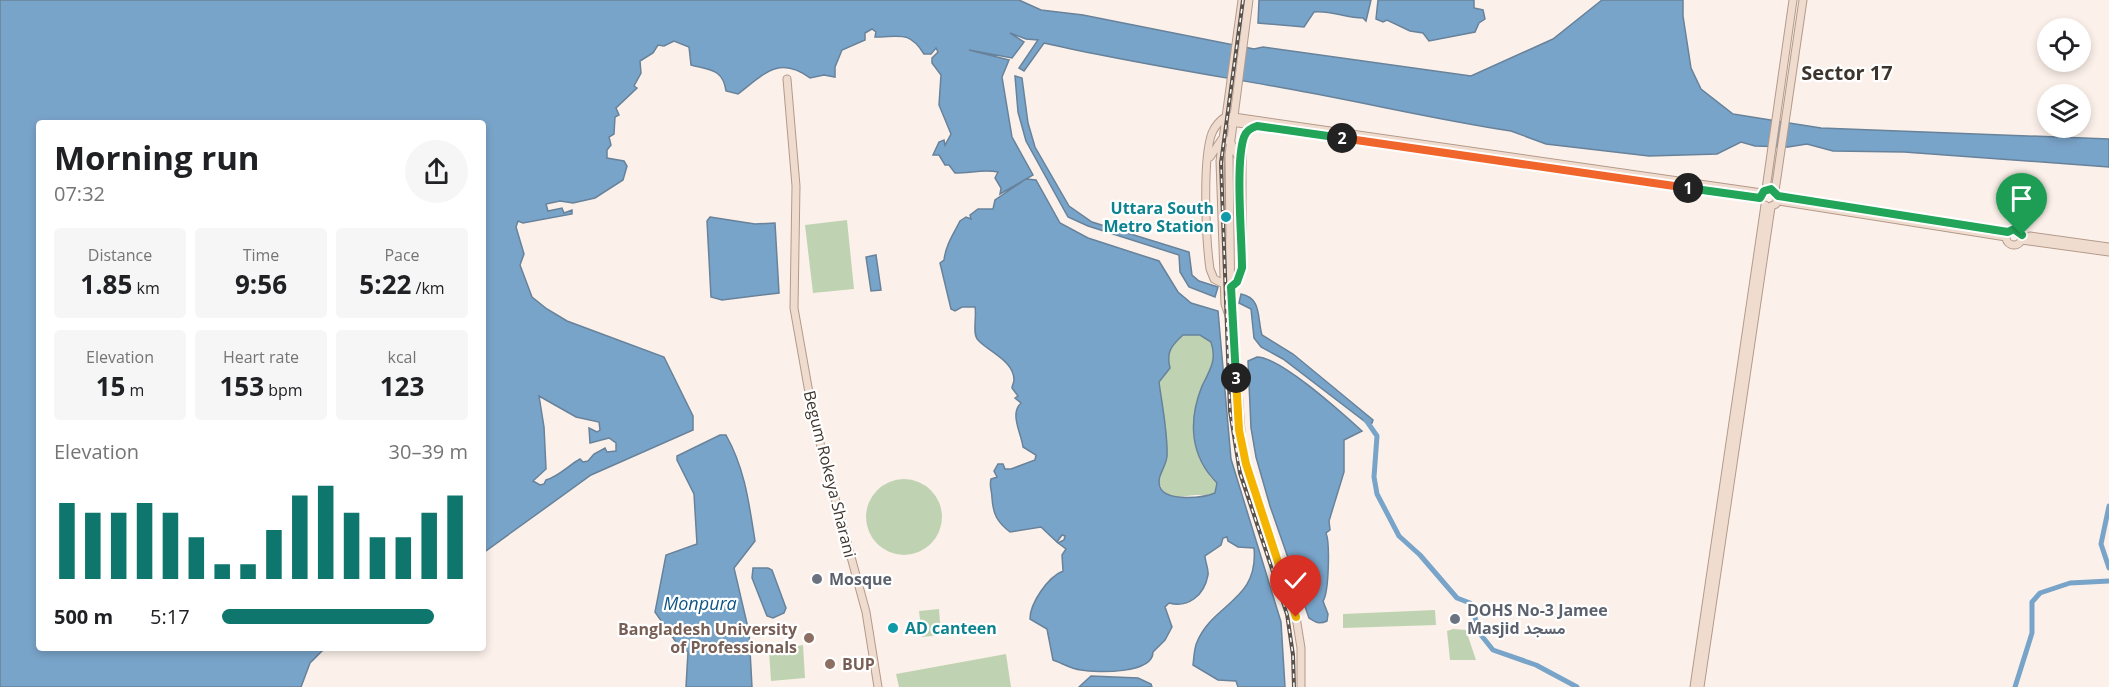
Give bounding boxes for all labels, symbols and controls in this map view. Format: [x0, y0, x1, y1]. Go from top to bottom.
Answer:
map controls [2037, 18, 2091, 138]
button: locate [2037, 18, 2091, 72]
district label: Sector 17 [1801, 59, 1893, 86]
button: layers [2037, 84, 2091, 138]
pin: 2 [1327, 123, 1357, 153]
text: 2 [1337, 127, 1347, 149]
text: Morning run [54, 135, 260, 180]
button: share [405, 140, 468, 203]
pin: 1 [1673, 173, 1703, 203]
pin [1996, 173, 2047, 235]
text: 1 [1683, 177, 1693, 199]
text: 07:32 [54, 180, 105, 207]
icon: arrive [2005, 182, 2038, 215]
place label: Uttara South Metro Station [1104, 197, 1214, 237]
marker: Uttara South Metro Station [1219, 210, 1233, 224]
text: Distance [88, 244, 152, 266]
text: Time [243, 244, 279, 266]
text: Pace [384, 244, 420, 266]
text: 1.85 [80, 266, 132, 302]
text: 9:56 [235, 266, 287, 302]
text: 5:22 [359, 266, 411, 302]
text: km [132, 277, 160, 299]
text: /km [411, 277, 445, 299]
text: Elevation [86, 346, 154, 368]
text: Heart rate [223, 346, 299, 368]
text: kcal [388, 346, 417, 368]
pin: 3 [1221, 363, 1251, 393]
text: 3 [1231, 367, 1241, 389]
text: 15 [96, 368, 125, 404]
text: 153 [219, 368, 264, 404]
text: 123 [380, 368, 424, 404]
text: m [125, 379, 144, 401]
text: bpm [264, 379, 303, 401]
street label: Begum Rokeya Sharani [799, 388, 861, 560]
text: Elevation [54, 438, 139, 465]
text: 30–39 m [389, 438, 468, 465]
pin [1270, 555, 1321, 617]
icon: check [1279, 564, 1312, 597]
place label: Mosque [829, 568, 892, 590]
marker: Mosque [810, 572, 824, 586]
water label: Monpura [663, 591, 737, 615]
place label: DOHS No-3 Jamee Masjid مسجد [1467, 599, 1608, 639]
text: 500 m [54, 603, 113, 630]
text: 5:17 [150, 603, 190, 630]
marker: DOHS No-3 Jamee Masjid مسجد [1448, 612, 1462, 626]
place label: AD canteen [905, 617, 997, 639]
place label: Bangladesh University of Professionals [618, 618, 798, 658]
marker: AD canteen [886, 621, 900, 635]
marker: Bangladesh University of Professionals [802, 631, 816, 645]
place label: BUP [842, 653, 875, 675]
marker: BUP [823, 657, 837, 671]

